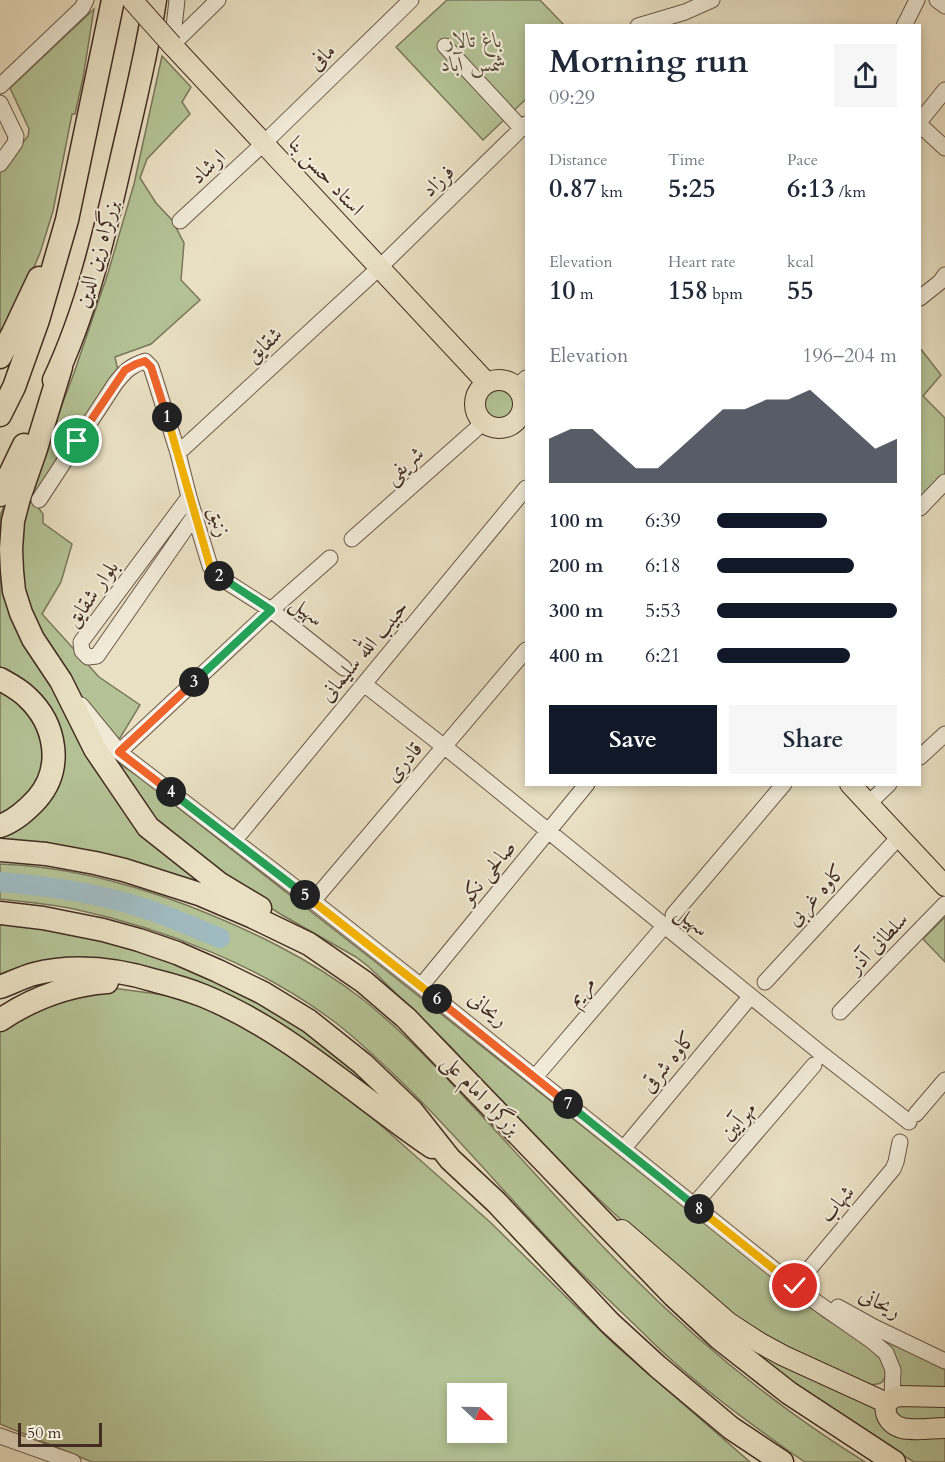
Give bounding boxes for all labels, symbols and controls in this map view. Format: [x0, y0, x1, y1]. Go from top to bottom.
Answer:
park label: باغ تالار شمس آباد [441, 26, 507, 79]
street label: مافی [302, 37, 342, 77]
text: Morning run [549, 39, 749, 84]
button: share [834, 44, 897, 107]
text: 09:29 [549, 84, 595, 111]
street label: استاد حسن بنا [282, 130, 370, 222]
street label: ارشاد [184, 143, 232, 191]
text: Distance [549, 149, 607, 171]
text: Time [668, 149, 705, 171]
text: Pace [787, 149, 818, 171]
street label: فرزاد [415, 158, 461, 204]
text: 0.87 [549, 171, 597, 206]
text: 5:25 [668, 171, 716, 206]
text: 6:13 [787, 171, 835, 206]
text: km [597, 181, 623, 203]
text: /km [835, 181, 866, 203]
street label: بزرگراه زین الدین [68, 196, 126, 311]
text: Elevation [549, 251, 613, 273]
text: Heart rate [668, 251, 736, 273]
text: kcal [787, 251, 814, 273]
text: 10 [549, 273, 576, 308]
text: 158 [668, 273, 708, 308]
text: 55 [787, 273, 814, 308]
text: m [576, 283, 593, 305]
text: bpm [708, 283, 743, 305]
street label: شقایق [239, 320, 289, 370]
text: Elevation [549, 342, 628, 369]
text: 196–204 m [802, 342, 897, 369]
pin: 1 [152, 402, 182, 432]
text: 1 [163, 406, 171, 428]
pin [51, 415, 102, 466]
icon: arrive [60, 424, 93, 457]
street label: شریفی [378, 440, 430, 490]
street label: زنبق [201, 503, 237, 541]
text: 100 m [549, 507, 604, 534]
text: 6:39 [645, 507, 681, 534]
text: 200 m [549, 552, 604, 579]
text: 6:18 [645, 552, 681, 579]
street label: بلوار شقایق [58, 555, 126, 633]
pin: 2 [204, 561, 234, 591]
text: 2 [215, 565, 223, 587]
street label: سهیل [284, 589, 330, 633]
street label: حبیب الله سلیمانی [310, 592, 415, 708]
text: 300 m [549, 597, 604, 624]
text: 5:53 [645, 597, 681, 624]
text: 400 m [549, 642, 604, 669]
text: 6:21 [645, 642, 681, 669]
pin: 3 [179, 667, 209, 697]
text: 3 [190, 671, 198, 693]
button: Save [549, 705, 717, 774]
button: Share [729, 705, 897, 774]
street label: قادری [378, 735, 430, 789]
pin: 4 [156, 777, 186, 807]
text: 4 [167, 781, 175, 803]
street label: صالحی نکو [452, 834, 523, 912]
street label: کاوه غربی [780, 858, 852, 932]
pin: 5 [290, 880, 320, 910]
text: 5 [301, 884, 309, 906]
street label: سهیل [669, 899, 715, 943]
street label: سلطانی آذر [840, 906, 915, 982]
street label: مریم [560, 970, 605, 1014]
pin: 6 [422, 984, 452, 1014]
street label: ریحانی [462, 984, 514, 1034]
text: 6 [433, 988, 441, 1010]
street label: کاوه شرقی [634, 1025, 702, 1099]
street label: بزرگراه امام علی [433, 1048, 527, 1144]
pin: 7 [553, 1089, 583, 1119]
text: 7 [564, 1093, 572, 1115]
street label: مهرآیین [713, 1095, 763, 1147]
street label: شهاب [813, 1179, 861, 1229]
pin: 8 [684, 1194, 714, 1224]
text: 8 [695, 1198, 703, 1220]
pin [769, 1260, 820, 1311]
icon: check [778, 1269, 811, 1302]
street label: ریحانی [854, 1280, 906, 1326]
north arrow [447, 1383, 507, 1443]
map controls [447, 1383, 507, 1443]
scale bar [18, 1420, 102, 1448]
text: 50 m [27, 1422, 61, 1444]

